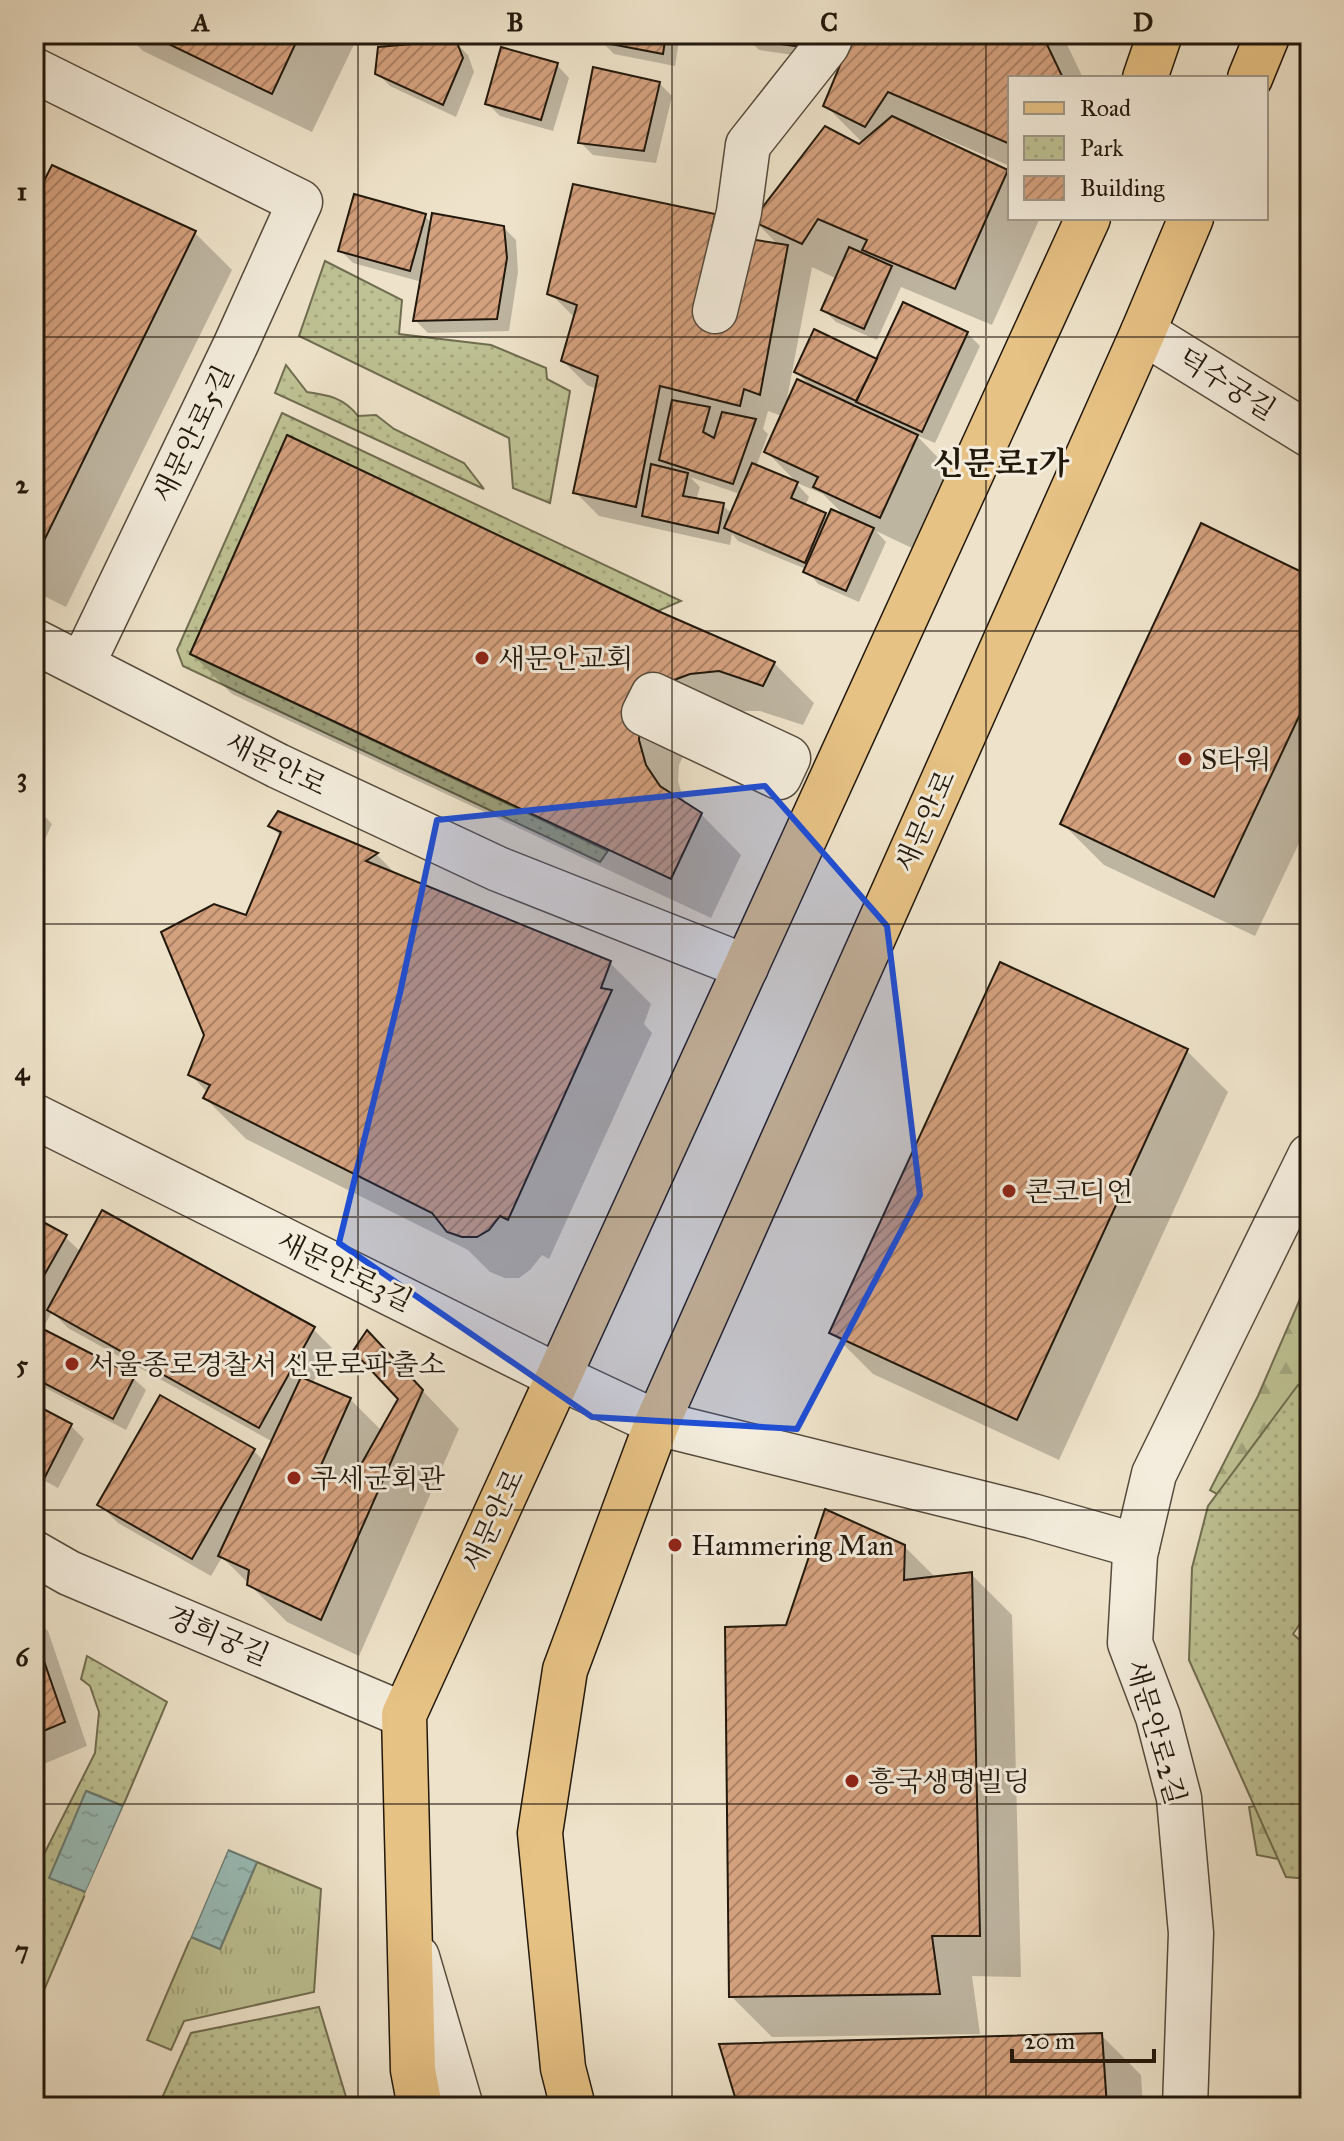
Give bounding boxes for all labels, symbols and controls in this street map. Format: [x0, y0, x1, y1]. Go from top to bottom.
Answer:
text: A [190, 6, 210, 38]
text: B [506, 6, 524, 38]
text: C [820, 6, 838, 38]
text: D [1133, 6, 1153, 38]
legend [1008, 76, 1268, 220]
text: Road [1080, 93, 1131, 123]
text: Park [1080, 133, 1124, 163]
text: Building [1080, 173, 1165, 203]
text: 1 [17, 175, 27, 207]
street label: 덕수궁길 [1172, 340, 1282, 428]
street label: 새문안로5길 [145, 360, 241, 508]
district label: 신문로1가 [933, 444, 1070, 483]
text: 2 [16, 468, 30, 500]
place label: 새문안교회 [498, 641, 633, 676]
marker: 새문안교회 [473, 649, 491, 667]
street label: 새문안로 [220, 725, 332, 803]
place label: S타워 [1201, 742, 1271, 777]
marker: S타워 [1176, 750, 1194, 768]
text: 3 [17, 761, 27, 793]
street label: 새문안로 [887, 764, 963, 878]
text: 4 [15, 1055, 31, 1087]
place label: 콘코디언 [1025, 1174, 1133, 1209]
marker: 콘코디언 [1000, 1182, 1018, 1200]
street label: 새문안로3길 [272, 1223, 418, 1319]
place label: 서울종로경찰서 신문로파출소 [88, 1347, 446, 1382]
text: 5 [16, 1348, 29, 1380]
marker: 서울종로경찰서 신문로파출소 [63, 1355, 81, 1373]
place label: 구세군회관 [310, 1461, 445, 1496]
street label: 새문안로 [454, 1464, 532, 1576]
marker: 구세군회관 [285, 1469, 303, 1487]
place label: Hammering Man [691, 1528, 894, 1563]
marker: Hammering Man [666, 1536, 684, 1554]
street label: 경희궁길 [161, 1599, 275, 1673]
text: 6 [15, 1641, 30, 1673]
street label: 새문안로2길 [1119, 1656, 1193, 1808]
place label: 흥국생명빌딩 [868, 1764, 1030, 1799]
marker: 흥국생명빌딩 [843, 1772, 861, 1790]
text: 7 [15, 1934, 29, 1966]
scale bar [1012, 2013, 1154, 2063]
text: 20 m [1024, 2026, 1075, 2056]

